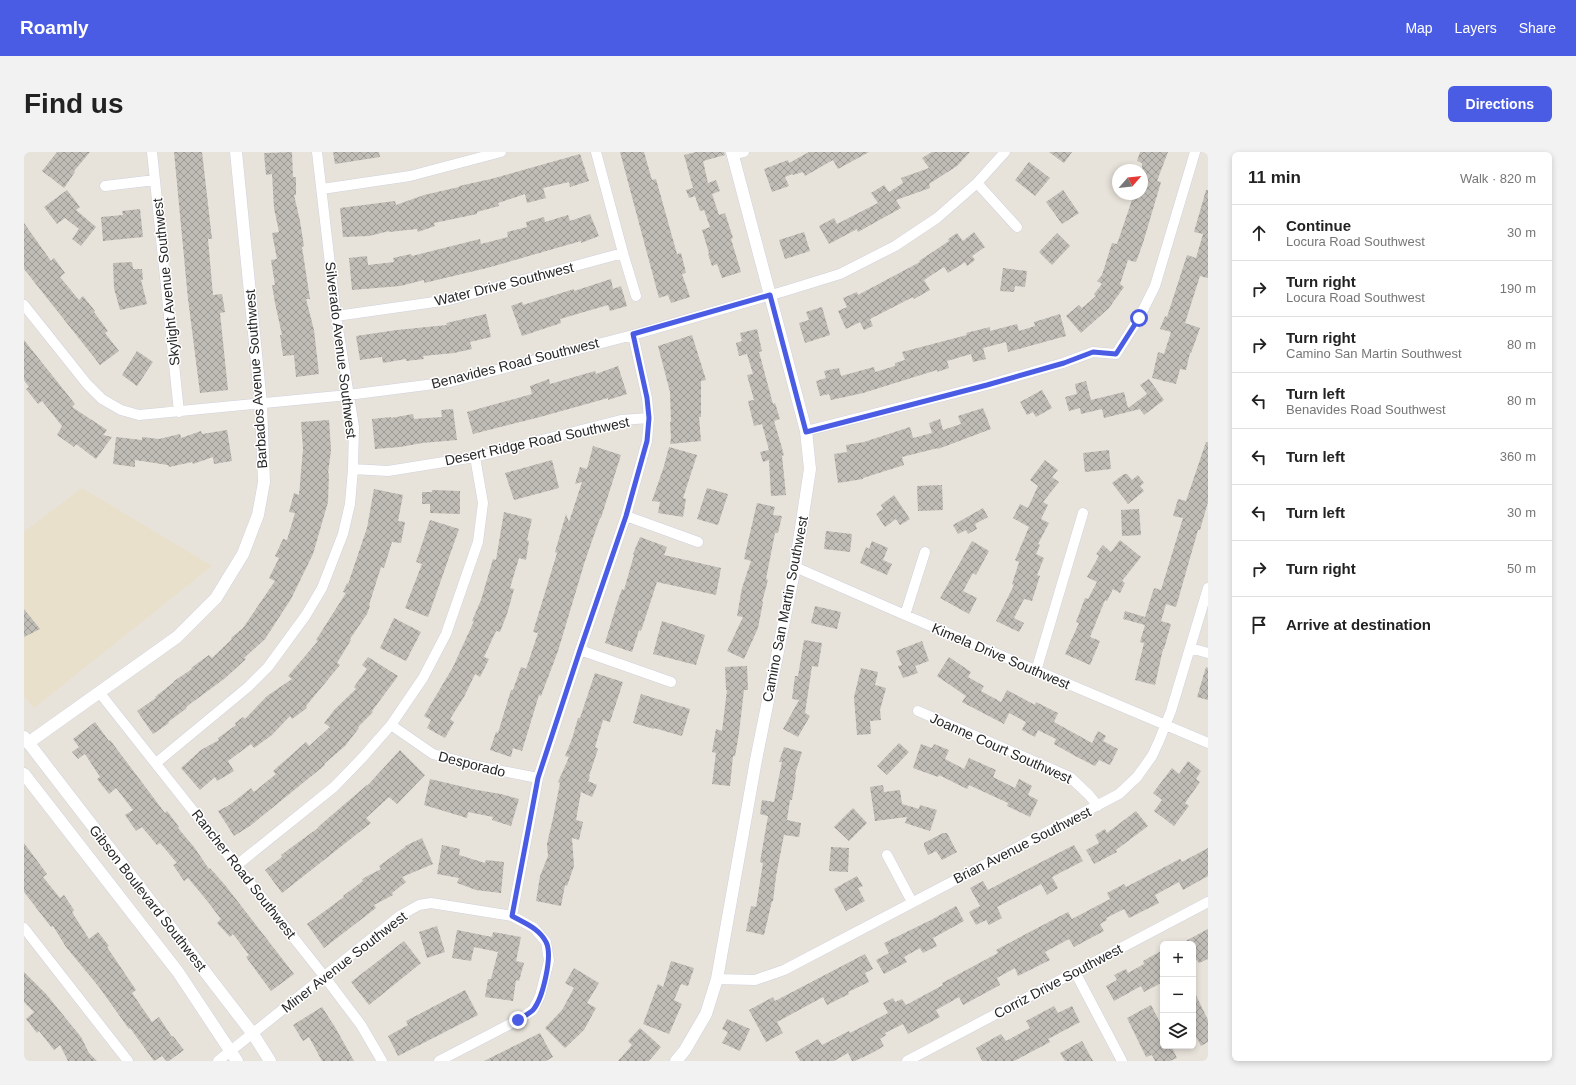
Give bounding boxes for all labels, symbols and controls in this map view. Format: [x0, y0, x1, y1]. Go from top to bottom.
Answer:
text: Roamly [20, 17, 89, 38]
text: Map [1405, 20, 1433, 36]
text: Layers [1455, 20, 1497, 36]
text: Share [1519, 20, 1556, 36]
button: Directions [1448, 86, 1552, 122]
text: Find us [24, 88, 124, 119]
north arrow [1112, 164, 1148, 200]
text: 11 min [1248, 168, 1301, 187]
text: Walk · 820 m [1460, 171, 1536, 186]
street label: Skylight Avenue Southwest [149, 197, 183, 367]
text: Continue [1286, 217, 1351, 234]
icon: ahead [1248, 222, 1270, 244]
text: 30 m [1507, 225, 1536, 240]
text: Locura Road Southwest [1286, 234, 1425, 249]
street label: Water Drive Southwest [433, 259, 575, 309]
street label: Silverado Avenue Southwest [322, 261, 360, 439]
text: Turn right [1286, 273, 1356, 290]
icon: right [1248, 278, 1270, 300]
text: 190 m [1500, 281, 1536, 296]
street label: Barbados Avenue Southwest [242, 289, 270, 469]
text: Locura Road Southwest [1286, 290, 1425, 305]
route start [1130, 309, 1148, 327]
text: Turn right [1286, 329, 1356, 346]
street label: Benavides Road Southwest [430, 334, 600, 392]
icon: right [1248, 334, 1270, 356]
text: 80 m [1507, 337, 1536, 352]
text: Camino San Martin Southwest [1286, 346, 1462, 361]
text: Turn left [1286, 385, 1345, 402]
icon: left [1248, 390, 1270, 412]
text: 80 m [1507, 393, 1536, 408]
text: Benavides Road Southwest [1286, 402, 1446, 417]
street label: Desert Ridge Road Southwest [443, 414, 631, 468]
icon: left [1248, 446, 1270, 468]
text: Turn left [1286, 448, 1345, 465]
text: 360 m [1500, 449, 1536, 464]
icon: left [1248, 502, 1270, 524]
text: Turn left [1286, 504, 1345, 521]
text: 30 m [1507, 505, 1536, 520]
street label: Camino San Martin Southwest [759, 515, 811, 703]
icon: right [1248, 558, 1270, 580]
text: Turn right [1286, 560, 1356, 577]
text: 50 m [1507, 561, 1536, 576]
icon: arrive [1248, 614, 1270, 636]
text: Arrive at destination [1286, 616, 1431, 633]
street label: Kimela Drive Southwest [929, 620, 1073, 692]
street label: Joanne Court Southwest [928, 710, 1074, 787]
street label: Desporado [437, 748, 507, 780]
street label: Brian Avenue Southwest [951, 803, 1094, 887]
street label: Rancher Road Southwest [189, 806, 299, 942]
street label: Gibson Boulevard Southwest [86, 822, 210, 974]
street label: Miner Avenue Southwest [278, 908, 410, 1016]
street label: Corriz Drive Southwest [991, 940, 1125, 1022]
map controls [1160, 941, 1196, 1049]
button: + [1160, 941, 1196, 977]
button: − [1160, 977, 1196, 1013]
route end [509, 1011, 527, 1029]
button: layers [1160, 1013, 1196, 1049]

